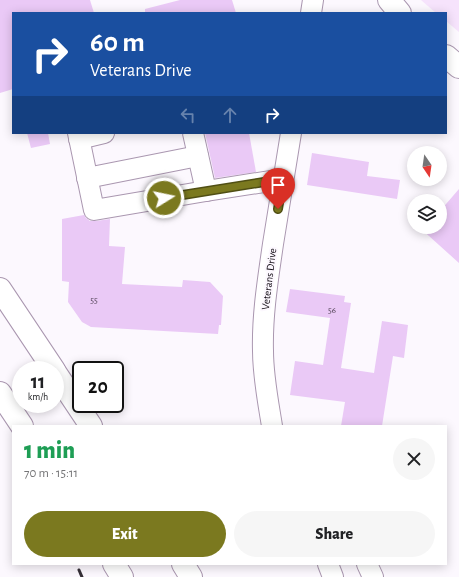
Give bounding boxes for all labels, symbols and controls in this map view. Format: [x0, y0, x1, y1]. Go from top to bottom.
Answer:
icon: right [24, 28, 76, 80]
text: 60 m [90, 29, 145, 57]
text: Veterans Drive [90, 62, 192, 80]
icon: left [177, 104, 199, 126]
icon: ahead [219, 104, 241, 126]
icon: right [261, 104, 283, 126]
north arrow [407, 146, 447, 186]
map controls [407, 146, 447, 234]
pin [261, 168, 295, 209]
icon: arrive [267, 174, 289, 196]
position arrow [143, 177, 185, 219]
button: layers [407, 194, 447, 234]
street label: Veterans Drive [260, 248, 278, 310]
house number: 55 [90, 296, 98, 305]
house number: 56 [328, 306, 336, 315]
speed limit sign: 20 [72, 361, 124, 413]
text: 11 [31, 372, 45, 392]
text: km/h [28, 392, 48, 402]
button: close [393, 438, 435, 480]
text: 1 min [24, 439, 75, 463]
text: 70 m · 15:11 [24, 467, 78, 480]
button: Exit [24, 511, 226, 557]
button: Share [234, 511, 435, 557]

